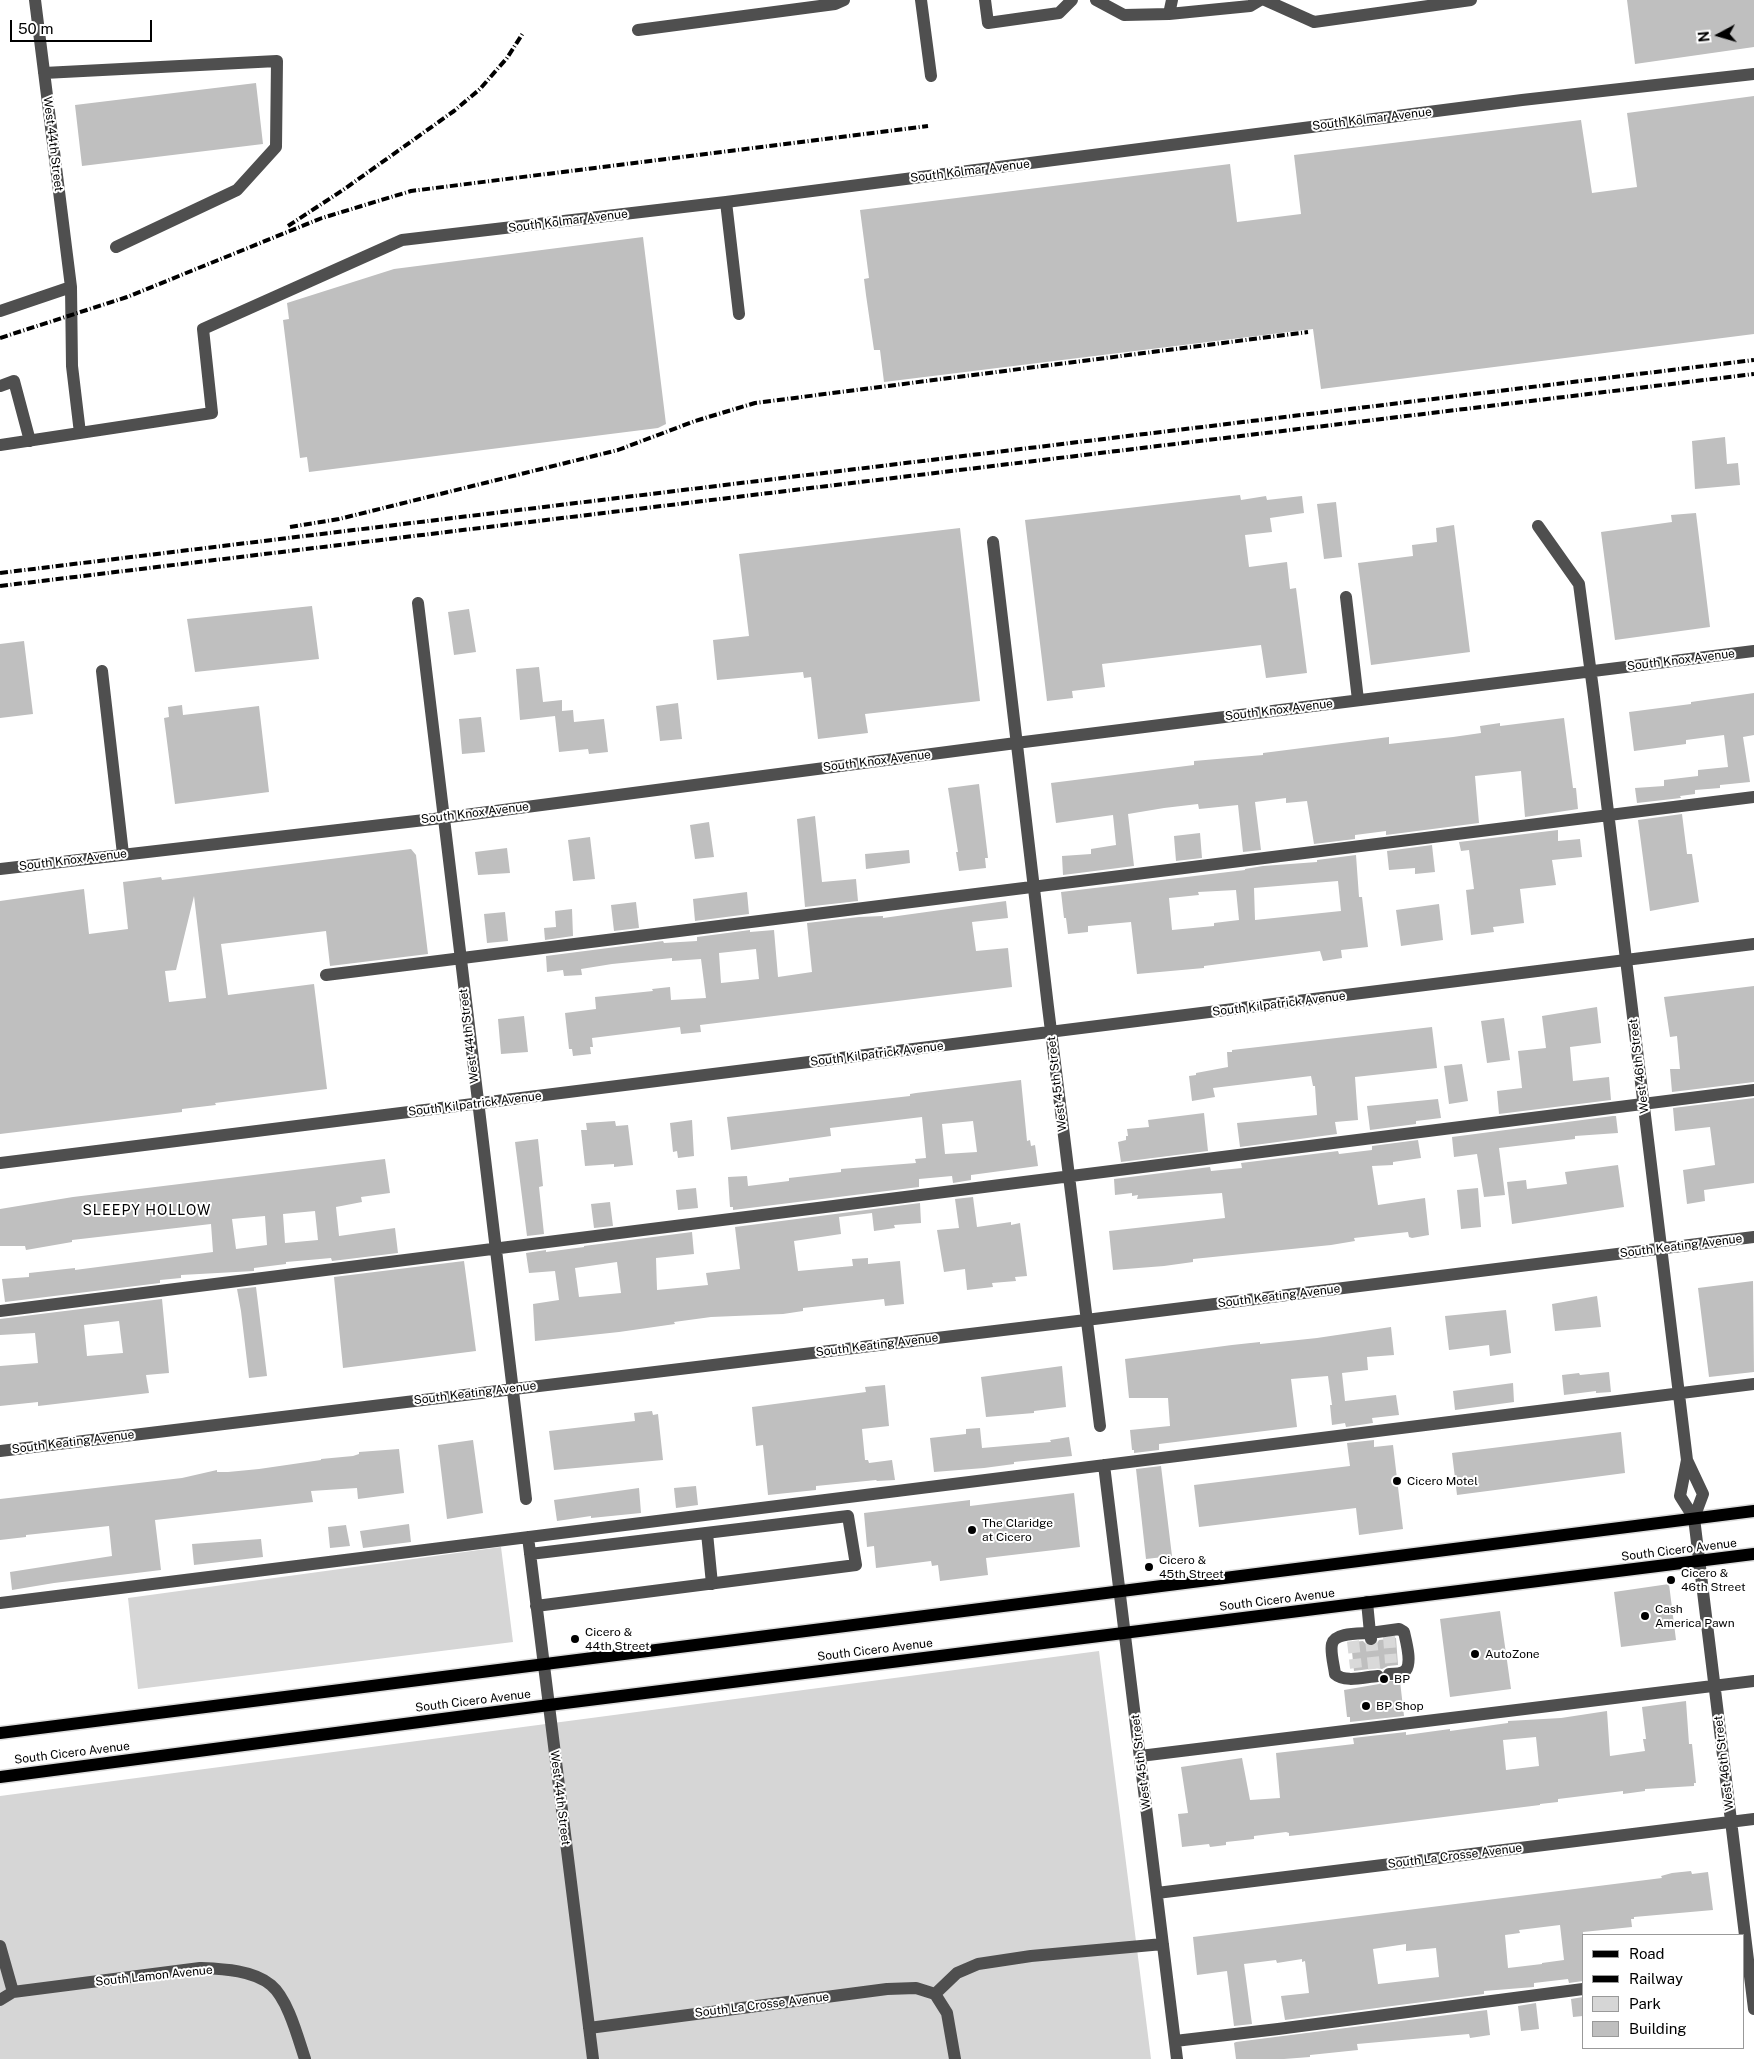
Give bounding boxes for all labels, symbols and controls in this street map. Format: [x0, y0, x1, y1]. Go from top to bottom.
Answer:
scale bar [12, 10, 155, 42]
north arrow [1694, 10, 1744, 60]
text: 50 m [18, 20, 53, 37]
text: N [1696, 30, 1713, 43]
street label: West 44th Street [40, 96, 66, 192]
street label: South Kolmar Avenue [1311, 105, 1433, 133]
street label: South Kolmar Avenue [909, 157, 1031, 185]
street label: South Kolmar Avenue [507, 207, 629, 235]
street label: South Knox Avenue [1626, 646, 1736, 674]
street label: South Knox Avenue [1224, 696, 1334, 724]
street label: South Knox Avenue [822, 747, 932, 775]
street label: South Knox Avenue [420, 799, 530, 827]
street label: South Knox Avenue [18, 846, 128, 874]
street label: West 44th Street [456, 988, 482, 1084]
street label: South Kilpatrick Avenue [1212, 989, 1346, 1019]
street label: West 46th Street [1626, 1018, 1652, 1114]
street label: West 45th Street [1044, 1036, 1070, 1132]
street label: South Kilpatrick Avenue [810, 1039, 944, 1069]
street label: South Kilpatrick Avenue [408, 1089, 542, 1119]
district label: SLEEPY HOLLOW [81, 1203, 213, 1219]
street label: South Keating Avenue [1619, 1231, 1743, 1261]
street label: South Keating Avenue [1217, 1281, 1341, 1311]
street label: South Keating Avenue [815, 1330, 939, 1360]
street label: South Keating Avenue [413, 1378, 537, 1408]
street label: South Keating Avenue [11, 1427, 135, 1457]
place label: Cicero Motel [1407, 1474, 1478, 1488]
marker: Cicero Motel [1391, 1475, 1403, 1487]
place label: The Claridge at Cicero [982, 1516, 1053, 1544]
marker: The Claridge at Cicero [966, 1524, 978, 1536]
street label: South Cicero Avenue [1620, 1536, 1738, 1564]
place label: Cicero & 45th Street [1159, 1553, 1224, 1581]
marker: Cicero & 45th Street [1143, 1561, 1155, 1573]
place label: Cicero & 46th Street [1681, 1566, 1746, 1594]
marker: Cicero & 46th Street [1665, 1574, 1677, 1586]
street label: South Cicero Avenue [1218, 1586, 1336, 1614]
place label: Cash America Pawn [1655, 1602, 1735, 1630]
marker: Cash America Pawn [1639, 1610, 1651, 1622]
place label: Cicero & 44th Street [585, 1625, 650, 1653]
marker: Cicero & 44th Street [569, 1633, 581, 1645]
street label: South Cicero Avenue [816, 1636, 934, 1664]
place label: AutoZone [1485, 1647, 1540, 1661]
marker: AutoZone [1469, 1648, 1481, 1660]
place label: BP [1394, 1672, 1410, 1686]
marker: BP [1378, 1673, 1390, 1685]
street label: South Cicero Avenue [414, 1687, 532, 1715]
place label: BP Shop [1376, 1699, 1424, 1713]
marker: BP Shop [1360, 1700, 1372, 1712]
street label: West 45th Street [1128, 1714, 1154, 1810]
street label: West 46th Street [1711, 1715, 1737, 1811]
street label: South Cicero Avenue [13, 1739, 131, 1767]
street label: West 44th Street [547, 1750, 573, 1846]
street label: South La Crosse Avenue [1387, 1841, 1523, 1871]
legend [1582, 1934, 1744, 2049]
text: Road [1629, 1945, 1665, 1962]
street label: South Lamon Avenue [95, 1963, 213, 1989]
text: Railway [1629, 1970, 1683, 1987]
street label: South La Crosse Avenue [694, 1990, 830, 2020]
text: Park [1629, 1995, 1661, 2012]
text: Building [1629, 2020, 1687, 2037]

